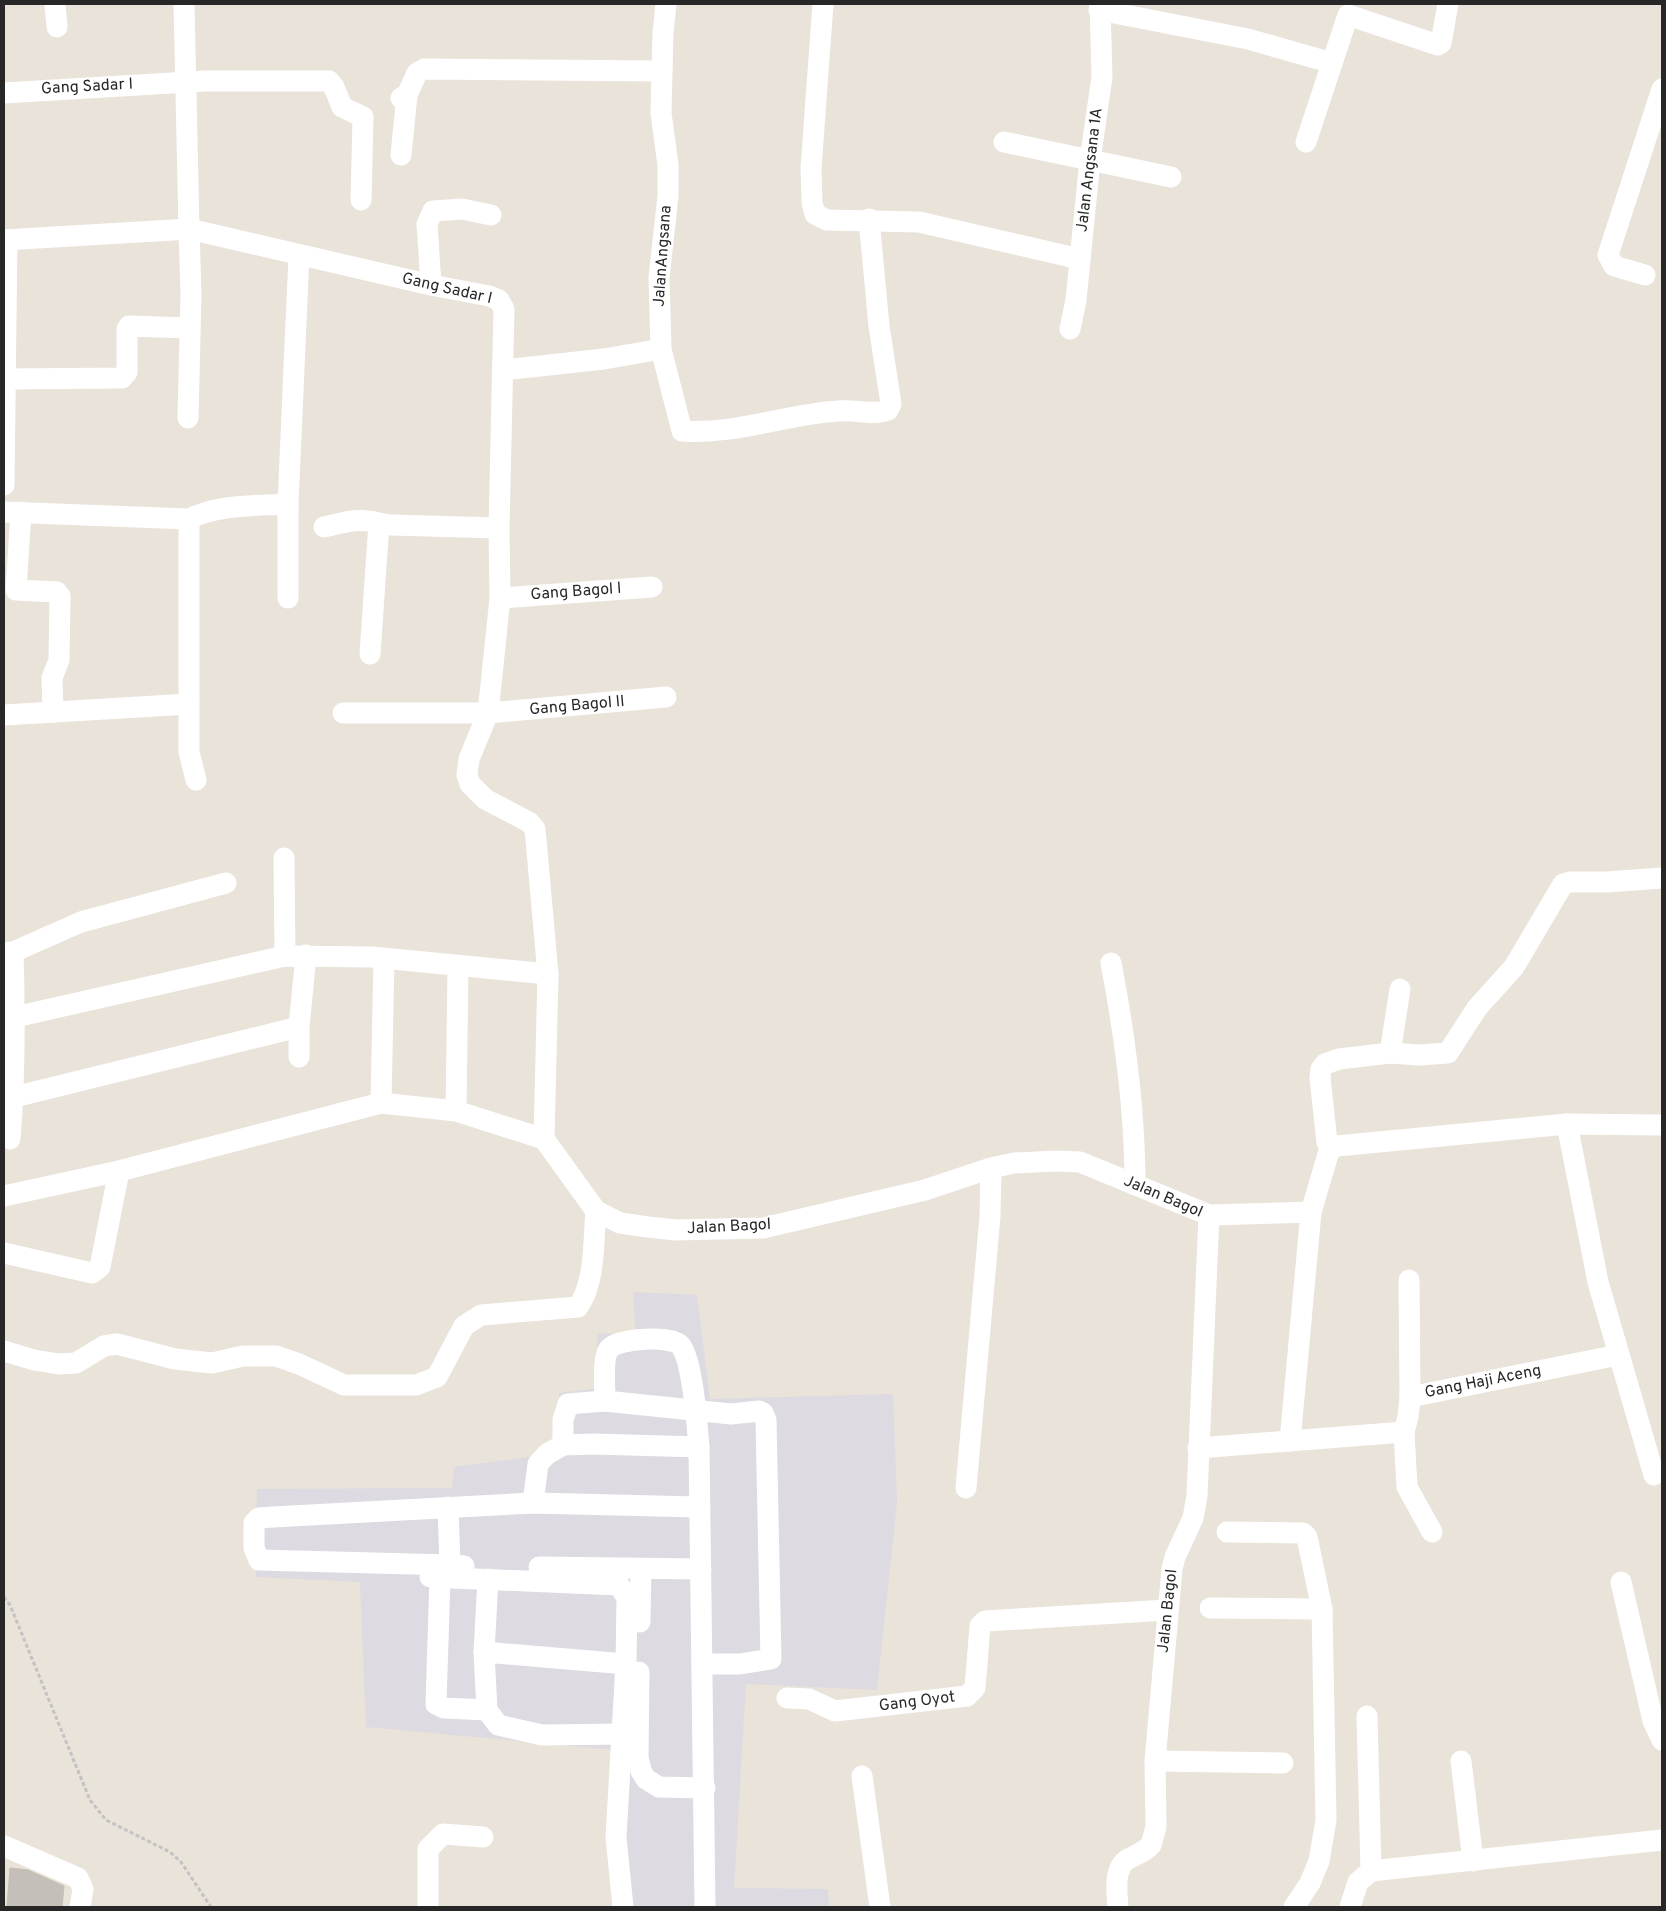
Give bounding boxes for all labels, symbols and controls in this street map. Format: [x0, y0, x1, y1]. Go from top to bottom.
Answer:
street label: Gang Sadar I [41, 75, 133, 99]
street label: Jalan Angsana 1A [1072, 107, 1108, 233]
street label: JalanAngsana [649, 205, 677, 307]
street label: Gang Sadar I [400, 269, 494, 309]
street label: Gang Bagol I [530, 579, 622, 605]
street label: Gang Bagol II [528, 692, 626, 720]
street label: Jalan Bagol [1120, 1171, 1206, 1223]
street label: Jalan Bagol [686, 1215, 772, 1239]
street label: Gang Haji Aceng [1423, 1361, 1543, 1403]
street label: Jalan Bagol [1154, 1568, 1182, 1654]
street label: Gang Oyot [878, 1687, 956, 1717]

